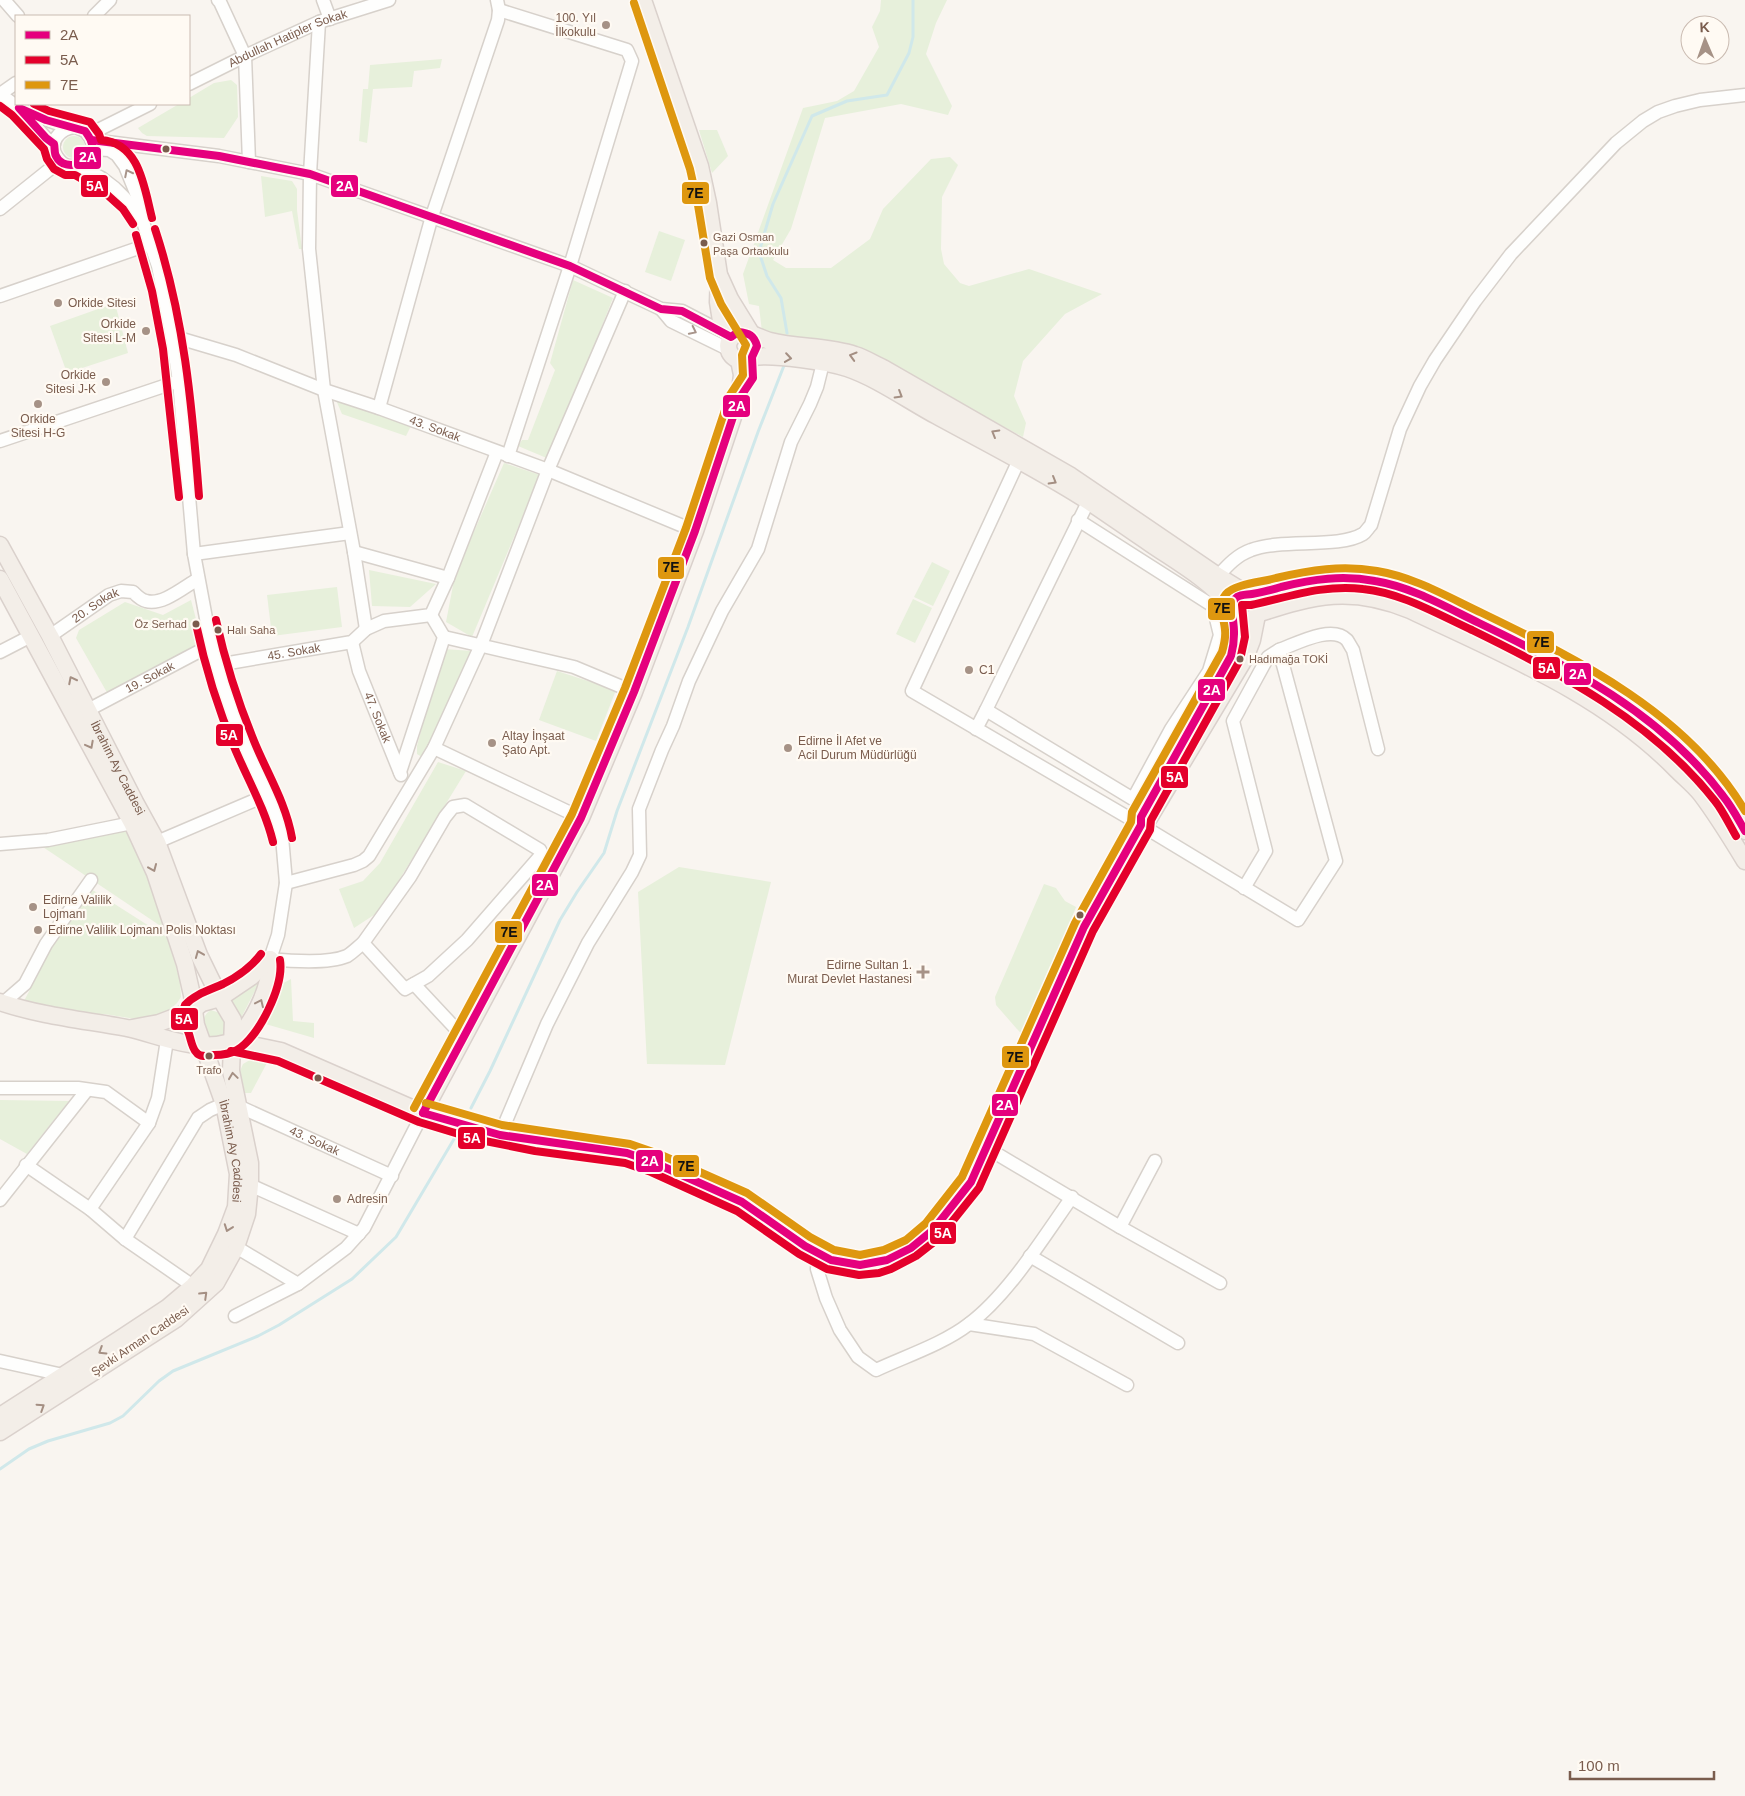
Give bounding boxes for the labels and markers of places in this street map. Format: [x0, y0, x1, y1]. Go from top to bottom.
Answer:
place label: 100. Yıl İlkokulu [555, 11, 596, 39]
marker: 100. Yıl İlkokulu [600, 19, 612, 31]
unlabelled marker [161, 144, 171, 154]
place label: Gazi Osman Paşa Ortaokulu [713, 231, 789, 257]
marker: Gazi Osman Paşa Ortaokulu [699, 238, 709, 248]
place label: Orkide Sitesi [68, 296, 136, 310]
marker: Orkide Sitesi [52, 297, 64, 309]
place label: Orkide Sitesi L-M [83, 317, 136, 345]
marker: Orkide Sitesi L-M [140, 325, 152, 337]
place label: Orkide Sitesi J-K [45, 368, 96, 396]
marker: Orkide Sitesi J-K [100, 376, 112, 388]
marker: Orkide Sitesi H-G [32, 398, 44, 410]
place label: Orkide Sitesi H-G [11, 412, 65, 440]
place label: Öz Serhad [134, 618, 187, 630]
marker: Öz Serhad [191, 619, 201, 629]
place label: Halı Saha [227, 624, 276, 636]
marker: Halı Saha [213, 625, 223, 635]
place label: Hadımağa TOKİ [1249, 653, 1328, 665]
marker: Hadımağa TOKİ [1235, 654, 1245, 664]
place label: C1 [979, 663, 995, 677]
marker: C1 [963, 664, 975, 676]
place label: Altay İnşaat Şato Apt. [502, 729, 565, 757]
place label: Edirne İl Afet ve Acil Durum Müdürlüğü [798, 734, 917, 762]
marker: Altay İnşaat Şato Apt. [486, 737, 498, 749]
marker: Edirne İl Afet ve Acil Durum Müdürlüğü [782, 742, 794, 754]
place label: Edirne Valilik Lojmanı [43, 893, 112, 921]
marker: Edirne Valilik Lojmanı [27, 901, 39, 913]
unlabelled marker [1075, 910, 1085, 920]
place label: Edirne Valilik Lojmanı Polis Noktası [48, 923, 236, 937]
marker: Edirne Valilik Lojmanı Polis Noktası [32, 924, 44, 936]
place label: Edirne Sultan 1. Murat Devlet Hastanesi [787, 958, 912, 986]
marker: Edirne Sultan 1. Murat Devlet Hastanesi [916, 965, 930, 979]
marker: Trafo [204, 1051, 214, 1061]
place label: Trafo [196, 1064, 222, 1076]
unlabelled marker [313, 1073, 323, 1083]
place label: Adresin [347, 1192, 388, 1206]
marker: Adresin [331, 1193, 343, 1205]

